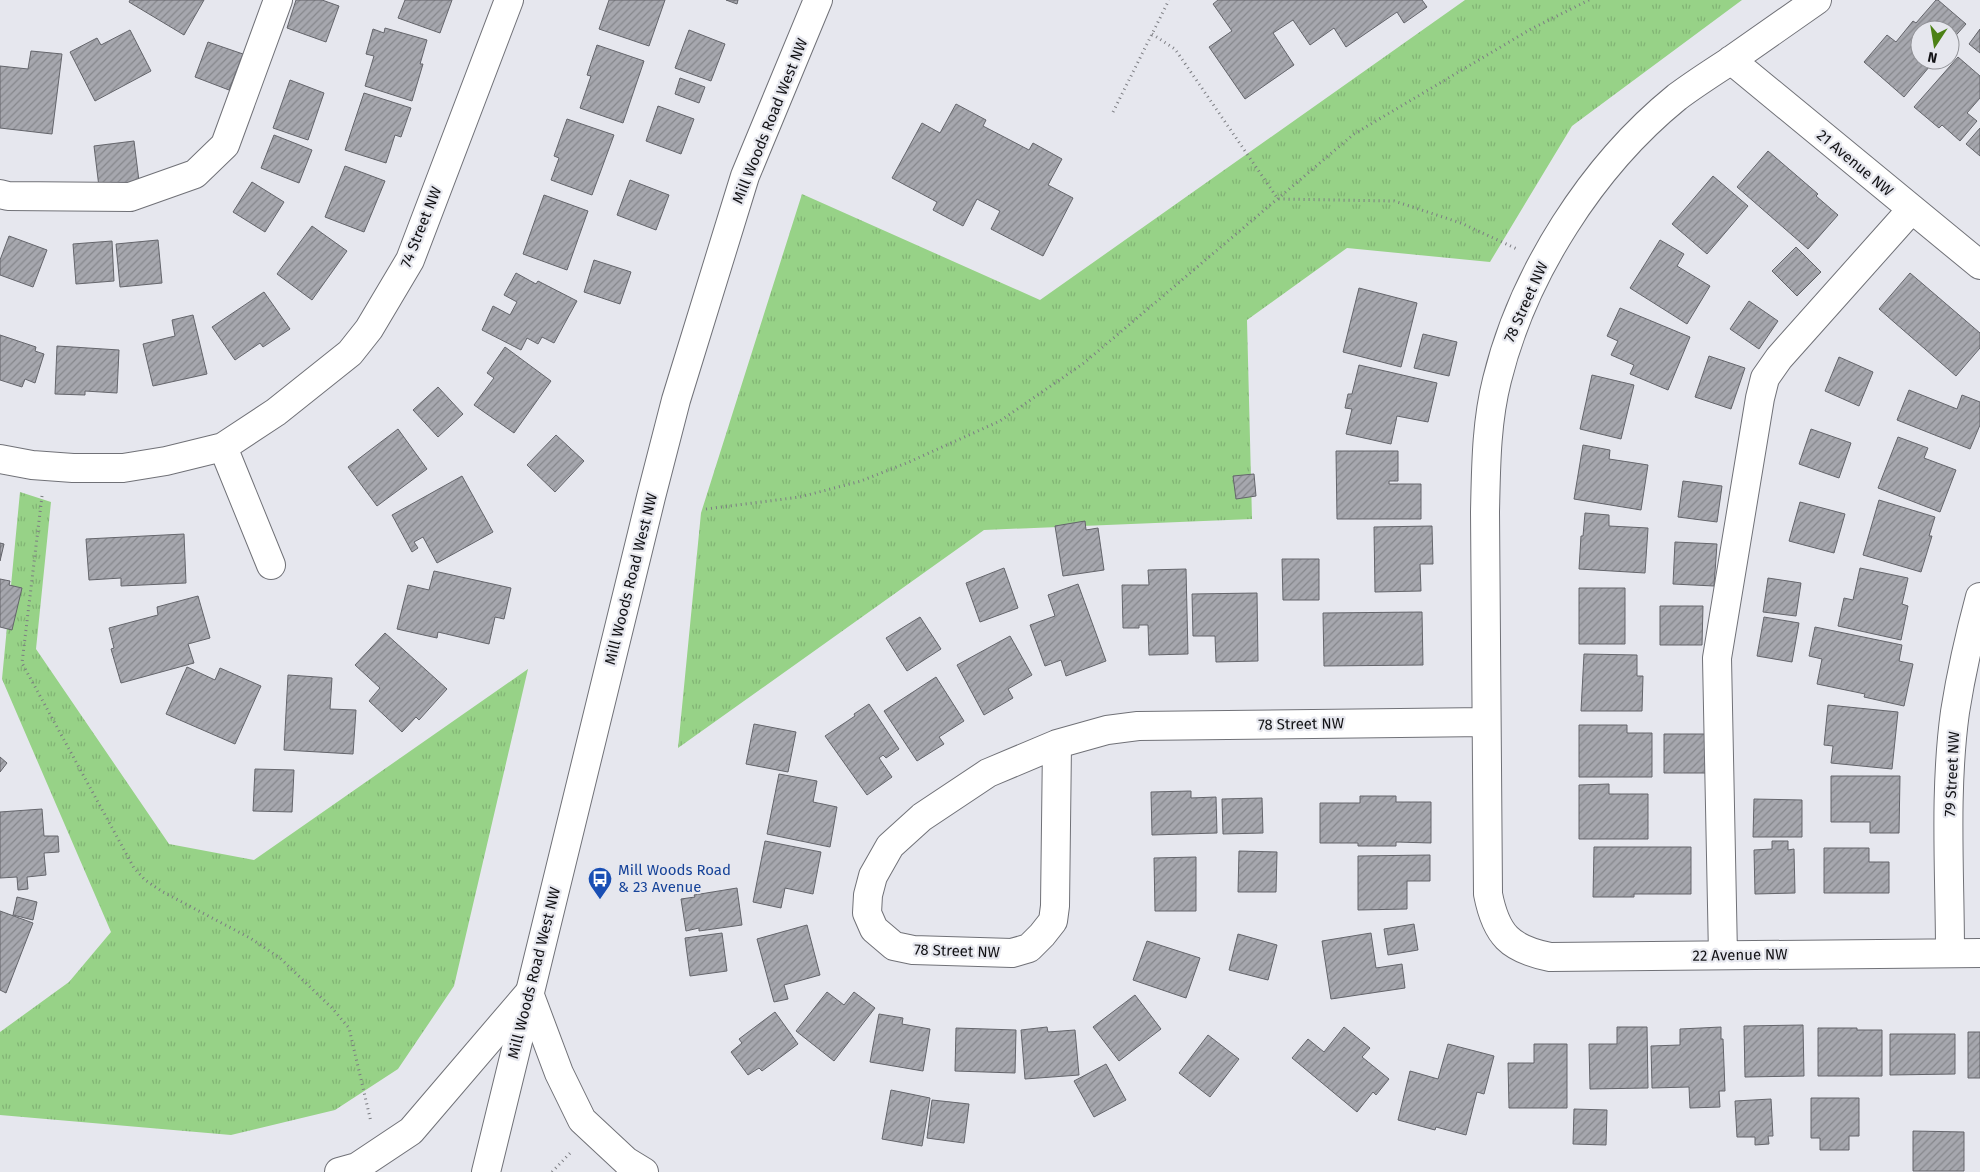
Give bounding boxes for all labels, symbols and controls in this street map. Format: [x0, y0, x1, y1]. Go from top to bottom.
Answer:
north arrow [1910, 20, 1960, 70]
street label: Mill Woods Road West NW [729, 35, 812, 206]
text: N [1926, 48, 1939, 67]
street label: 21 Avenue NW [1813, 126, 1897, 200]
street label: 74 Street NW [397, 184, 446, 270]
street label: 78 Street NW [1500, 259, 1552, 345]
street label: Mill Woods Road West NW [601, 491, 661, 667]
street label: 78 Street NW [1258, 714, 1345, 734]
street label: 79 Street NW [1941, 730, 1963, 817]
place label: Mill Woods Road & 23 Avenue [618, 861, 731, 896]
bus stop icon: Mill Woods Road & 23 Avenue [587, 866, 613, 900]
street label: Mill Woods Road West NW [504, 885, 564, 1061]
street label: 78 Street NW [914, 941, 1001, 962]
street label: 22 Avenue NW [1692, 945, 1788, 965]

